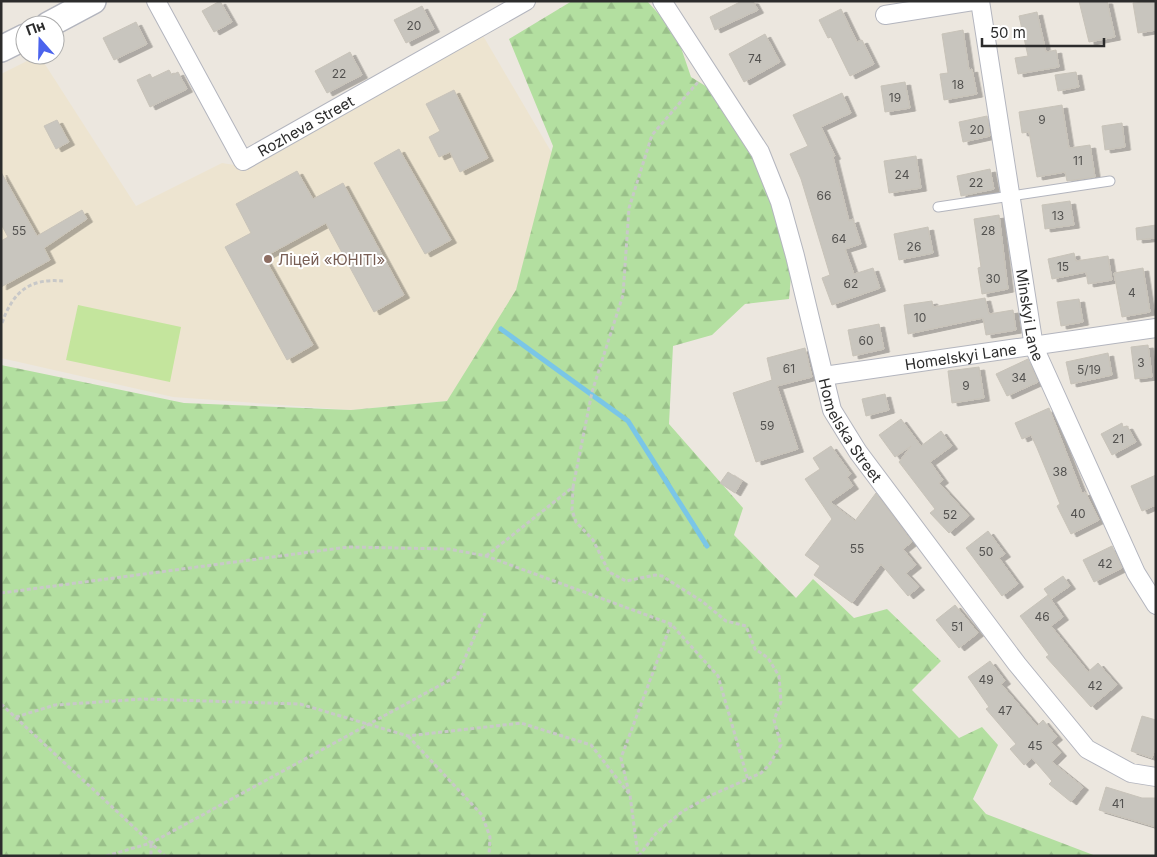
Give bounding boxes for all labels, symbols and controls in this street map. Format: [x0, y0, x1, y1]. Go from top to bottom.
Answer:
north arrow [15, 15, 65, 65]
scale bar [982, 15, 1104, 47]
text: Пн [23, 16, 47, 39]
house number: 20 [407, 18, 421, 33]
text: 50 m [990, 23, 1026, 42]
house number: 74 [748, 51, 762, 66]
house number: 22 [332, 66, 346, 81]
house number: 18 [952, 77, 964, 92]
house number: 19 [889, 90, 901, 105]
street label: Rozheva Street [254, 91, 357, 160]
house number: 9 [1038, 112, 1046, 127]
house number: 20 [970, 122, 984, 137]
house number: 11 [1073, 153, 1083, 168]
house number: 24 [895, 167, 910, 182]
house number: 22 [969, 175, 983, 190]
house number: 66 [817, 188, 831, 203]
house number: 13 [1052, 208, 1064, 223]
house number: 55 [12, 223, 26, 238]
house number: 28 [981, 223, 995, 238]
house number: 64 [831, 231, 847, 246]
house number: 26 [907, 239, 921, 254]
place label: Ліцей «ЮНІТІ» [278, 250, 385, 269]
marker: Ліцей «ЮНІТІ» [262, 253, 274, 265]
house number: 15 [1057, 259, 1069, 274]
street label: Minskyi Lane [1012, 268, 1049, 364]
house number: 30 [986, 271, 1000, 286]
house number: 62 [844, 276, 858, 291]
house number: 4 [1128, 285, 1136, 300]
house number: 10 [914, 310, 926, 325]
house number: 60 [858, 333, 874, 348]
street label: Homelskyi Lane [903, 339, 1018, 374]
house number: 3 [1137, 355, 1145, 370]
house number: 61 [783, 361, 795, 376]
house number: 5/19 [1077, 362, 1101, 377]
house number: 34 [1011, 370, 1027, 385]
street label: Homelska Street [815, 376, 886, 486]
house number: 9 [962, 378, 970, 393]
house number: 59 [760, 418, 774, 433]
house number: 21 [1112, 431, 1124, 446]
house number: 38 [1053, 464, 1067, 479]
house number: 40 [1070, 506, 1086, 521]
house number: 52 [943, 507, 957, 522]
house number: 55 [850, 541, 864, 556]
house number: 50 [979, 544, 993, 559]
house number: 42 [1097, 556, 1113, 571]
house number: 46 [1034, 609, 1050, 624]
house number: 51 [951, 619, 963, 634]
house number: 49 [978, 672, 994, 687]
house number: 42 [1087, 678, 1103, 693]
house number: 47 [998, 703, 1012, 718]
house number: 45 [1027, 738, 1043, 753]
house number: 41 [1112, 796, 1124, 811]

